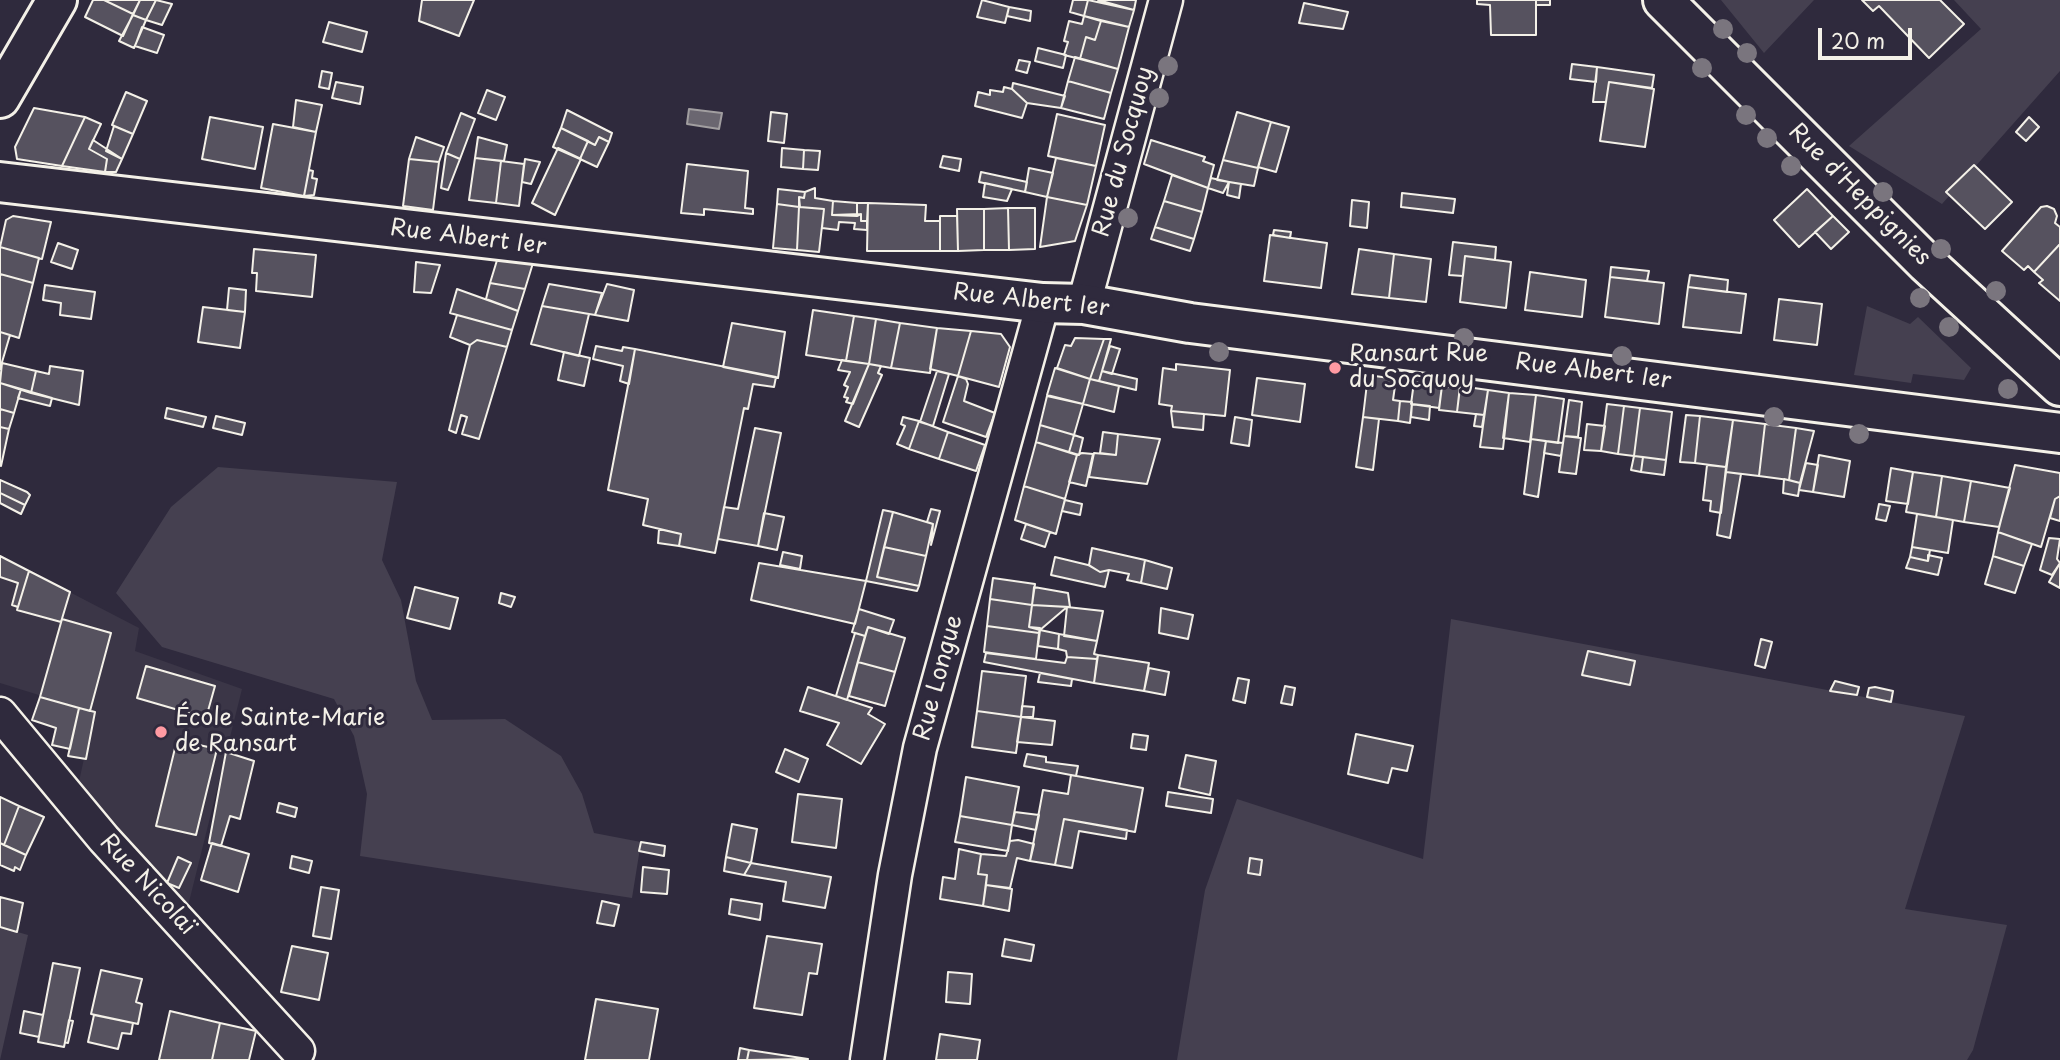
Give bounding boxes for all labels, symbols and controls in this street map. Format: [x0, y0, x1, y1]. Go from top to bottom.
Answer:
scale bar [1822, 14, 1916, 58]
text: 20 m [1831, 24, 1885, 56]
street label: Rue du Socquoy [1088, 64, 1160, 240]
street label: Rue d'Heppignies [1782, 118, 1936, 272]
street label: Rue Albert Ier [388, 215, 548, 261]
street label: Rue Albert Ier [952, 279, 1110, 323]
place label: Ransart Rue du Socquoy [1349, 341, 1488, 395]
street label: Rue Albert Ier [1513, 349, 1673, 395]
marker: Ransart Rue du Socquoy [1327, 360, 1343, 376]
street label: Rue Longue [909, 612, 969, 744]
place label: École Sainte-Marie de Ransart [175, 705, 385, 759]
marker: École Sainte-Marie de Ransart [153, 724, 169, 740]
street label: Rue Nicolaï [93, 829, 201, 941]

